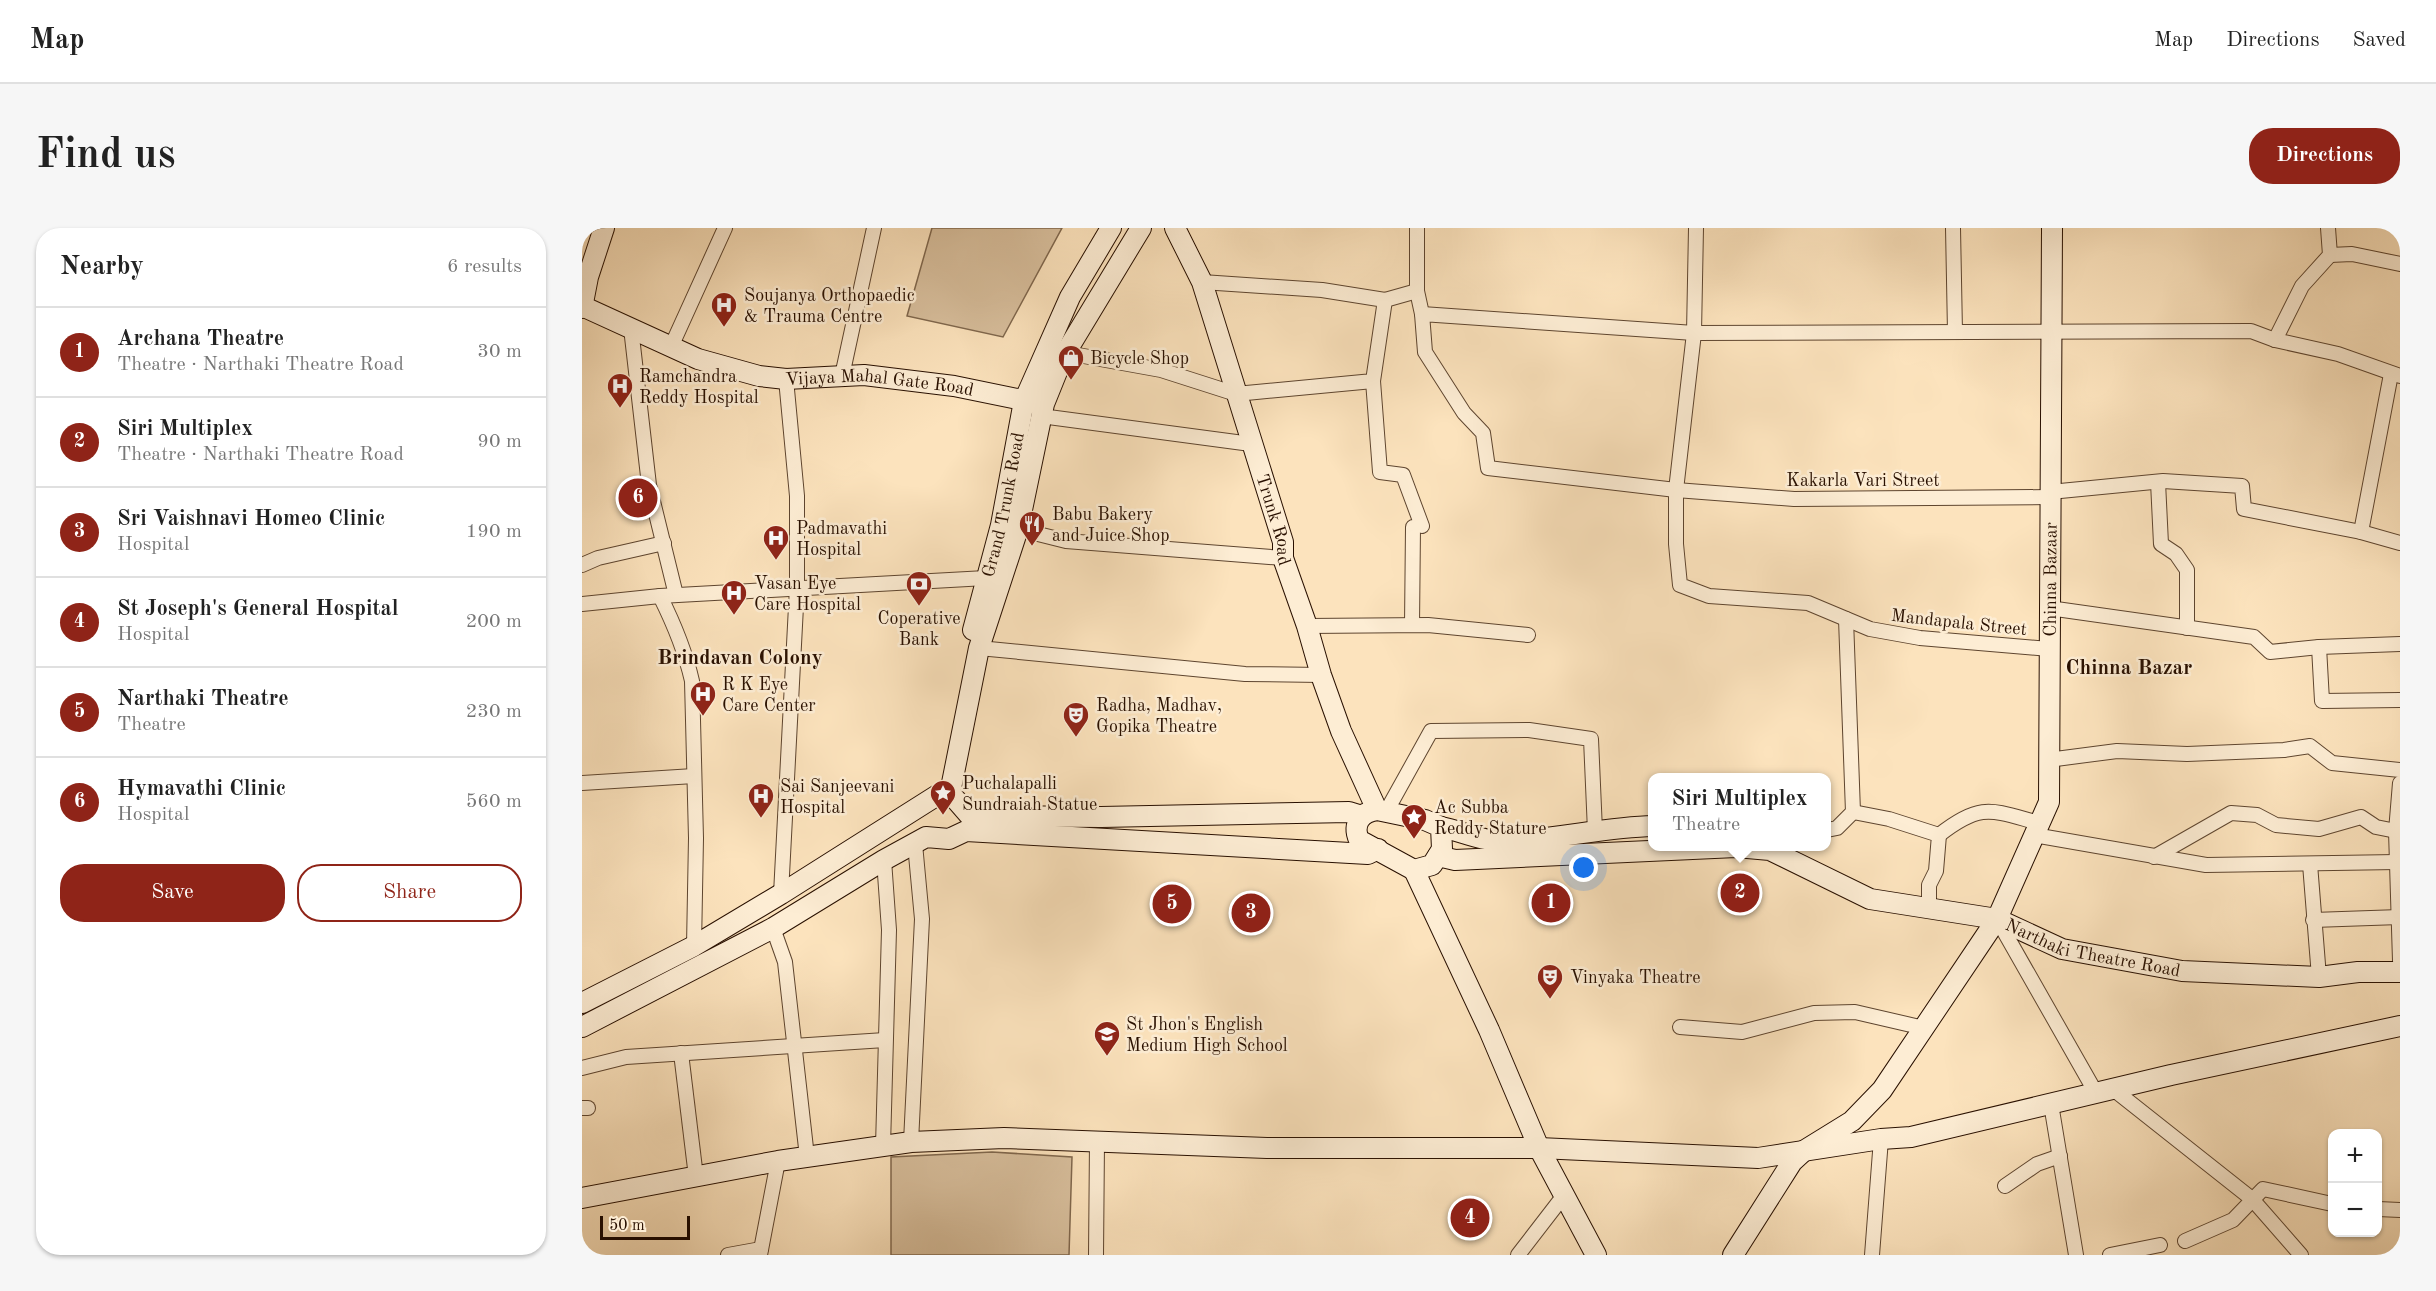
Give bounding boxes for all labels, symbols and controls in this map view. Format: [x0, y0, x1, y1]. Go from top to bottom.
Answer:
text: Map [30, 27, 84, 55]
text: Map [2154, 30, 2193, 51]
text: Directions [2226, 30, 2320, 51]
text: Saved [2353, 30, 2406, 51]
button: Directions [2249, 128, 2400, 184]
text: Find us [36, 135, 175, 177]
text: Nearby [60, 254, 144, 280]
text: 6 results [447, 257, 522, 277]
place label: Soujanya Orthopaedic & Trauma Centre [744, 287, 915, 326]
hospital icon: Soujanya Orthopaedic & Trauma Centre [709, 290, 739, 328]
text: Archana Theatre [117, 328, 284, 350]
text: 1 [74, 342, 85, 362]
text: 30 m [477, 342, 522, 362]
shop icon: Bicycle Shop [1056, 343, 1086, 381]
place label: Bicycle Shop [1090, 350, 1189, 368]
text: Theatre · Narthaki Theatre Road [117, 355, 404, 375]
street label: Vijaya Mahal Gate Road [785, 367, 975, 400]
place label: Ramchandra Reddy Hospital [639, 368, 759, 407]
hospital icon: Ramchandra Reddy Hospital [605, 371, 635, 409]
text: Siri Multiplex [117, 418, 253, 440]
street label: Grand Trunk Road [979, 431, 1028, 579]
text: 2 [74, 432, 85, 452]
text: 90 m [477, 432, 522, 452]
text: Theatre · Narthaki Theatre Road [117, 445, 404, 465]
street label: Trunk Road [1252, 472, 1293, 568]
street label: Kakarla Vari Street [1786, 472, 1940, 490]
pin: 6 [618, 476, 658, 520]
place label: Babu Bakery and Juice Shop [1052, 506, 1170, 545]
text: Sri Vaishnavi Homeo Clinic [117, 508, 385, 530]
restaurant icon: Babu Bakery and Juice Shop [1017, 509, 1047, 547]
place label: Padmavathi Hospital [796, 520, 887, 559]
street label: Chinna Bazaar [2042, 521, 2060, 637]
text: 3 [74, 522, 85, 542]
text: 190 m [466, 522, 522, 542]
hospital icon: Padmavathi Hospital [761, 523, 791, 561]
text: Hospital [117, 535, 189, 555]
bank icon: Coperative Bank [904, 569, 934, 607]
place label: Vasan Eye Care Hospital [754, 575, 861, 614]
hospital icon: Vasan Eye Care Hospital [719, 578, 749, 616]
text: St Joseph's General Hospital [117, 598, 398, 620]
street label: Mandapala Street [1890, 607, 2028, 639]
place label: Coperative Bank [878, 610, 960, 649]
text: 4 [74, 612, 85, 632]
text: 200 m [466, 612, 522, 632]
text: Hospital [117, 625, 189, 645]
district label: Brindavan Colony [657, 648, 823, 669]
district label: Chinna Bazar [2066, 658, 2192, 679]
place label: R K Eye Care Center [722, 676, 816, 715]
hospital icon: R K Eye Care Center [688, 679, 718, 717]
text: Narthaki Theatre [117, 688, 289, 710]
place label: Radha, Madhav, Gopika Theatre [1096, 697, 1222, 736]
theatre icon: Radha, Madhav, Gopika Theatre [1061, 700, 1091, 738]
text: 5 [74, 702, 85, 722]
text: 230 m [466, 702, 522, 722]
text: Theatre [117, 715, 186, 735]
popup [1648, 773, 1831, 851]
place label: Puchalapalli Sundraiah Statue [962, 775, 1097, 814]
text: Hymavathi Clinic [117, 778, 286, 800]
place label: Sai Sanjeevani Hospital [780, 778, 895, 817]
place icon: Puchalapalli Sundraiah Statue [928, 778, 958, 816]
hospital icon: Sai Sanjeevani Hospital [746, 781, 776, 819]
text: Siri Multiplex [1672, 788, 1807, 810]
text: 6 [74, 792, 85, 812]
text: 560 m [466, 792, 522, 812]
place label: Ac Subba Reddy Stature [1434, 799, 1546, 838]
place icon: Ac Subba Reddy Stature [1399, 802, 1429, 840]
text: Hospital [117, 805, 189, 825]
text: Theatre [1672, 815, 1740, 835]
your location [1569, 853, 1598, 882]
button: Save [60, 864, 285, 922]
button: Share [297, 864, 522, 922]
pin: 2 [1720, 870, 1760, 916]
pin: 1 [1532, 880, 1570, 926]
pin: 5 [1152, 882, 1192, 926]
pin: 3 [1232, 890, 1270, 936]
street label: Narthaki Theatre Road [2002, 916, 2182, 981]
theatre icon: Vinyaka Theatre [1535, 962, 1565, 1000]
place label: Vinyaka Theatre [1570, 969, 1701, 987]
place label: St Jhon's English Medium High School [1126, 1016, 1288, 1055]
school or university icon: St Jhon's English Medium High School [1092, 1019, 1122, 1057]
map controls [2328, 1129, 2382, 1237]
button: + [2328, 1129, 2382, 1183]
button: − [2328, 1183, 2382, 1237]
pin: 4 [1450, 1196, 1490, 1240]
scale bar [600, 1213, 690, 1240]
text: 50 m [609, 1218, 645, 1234]

